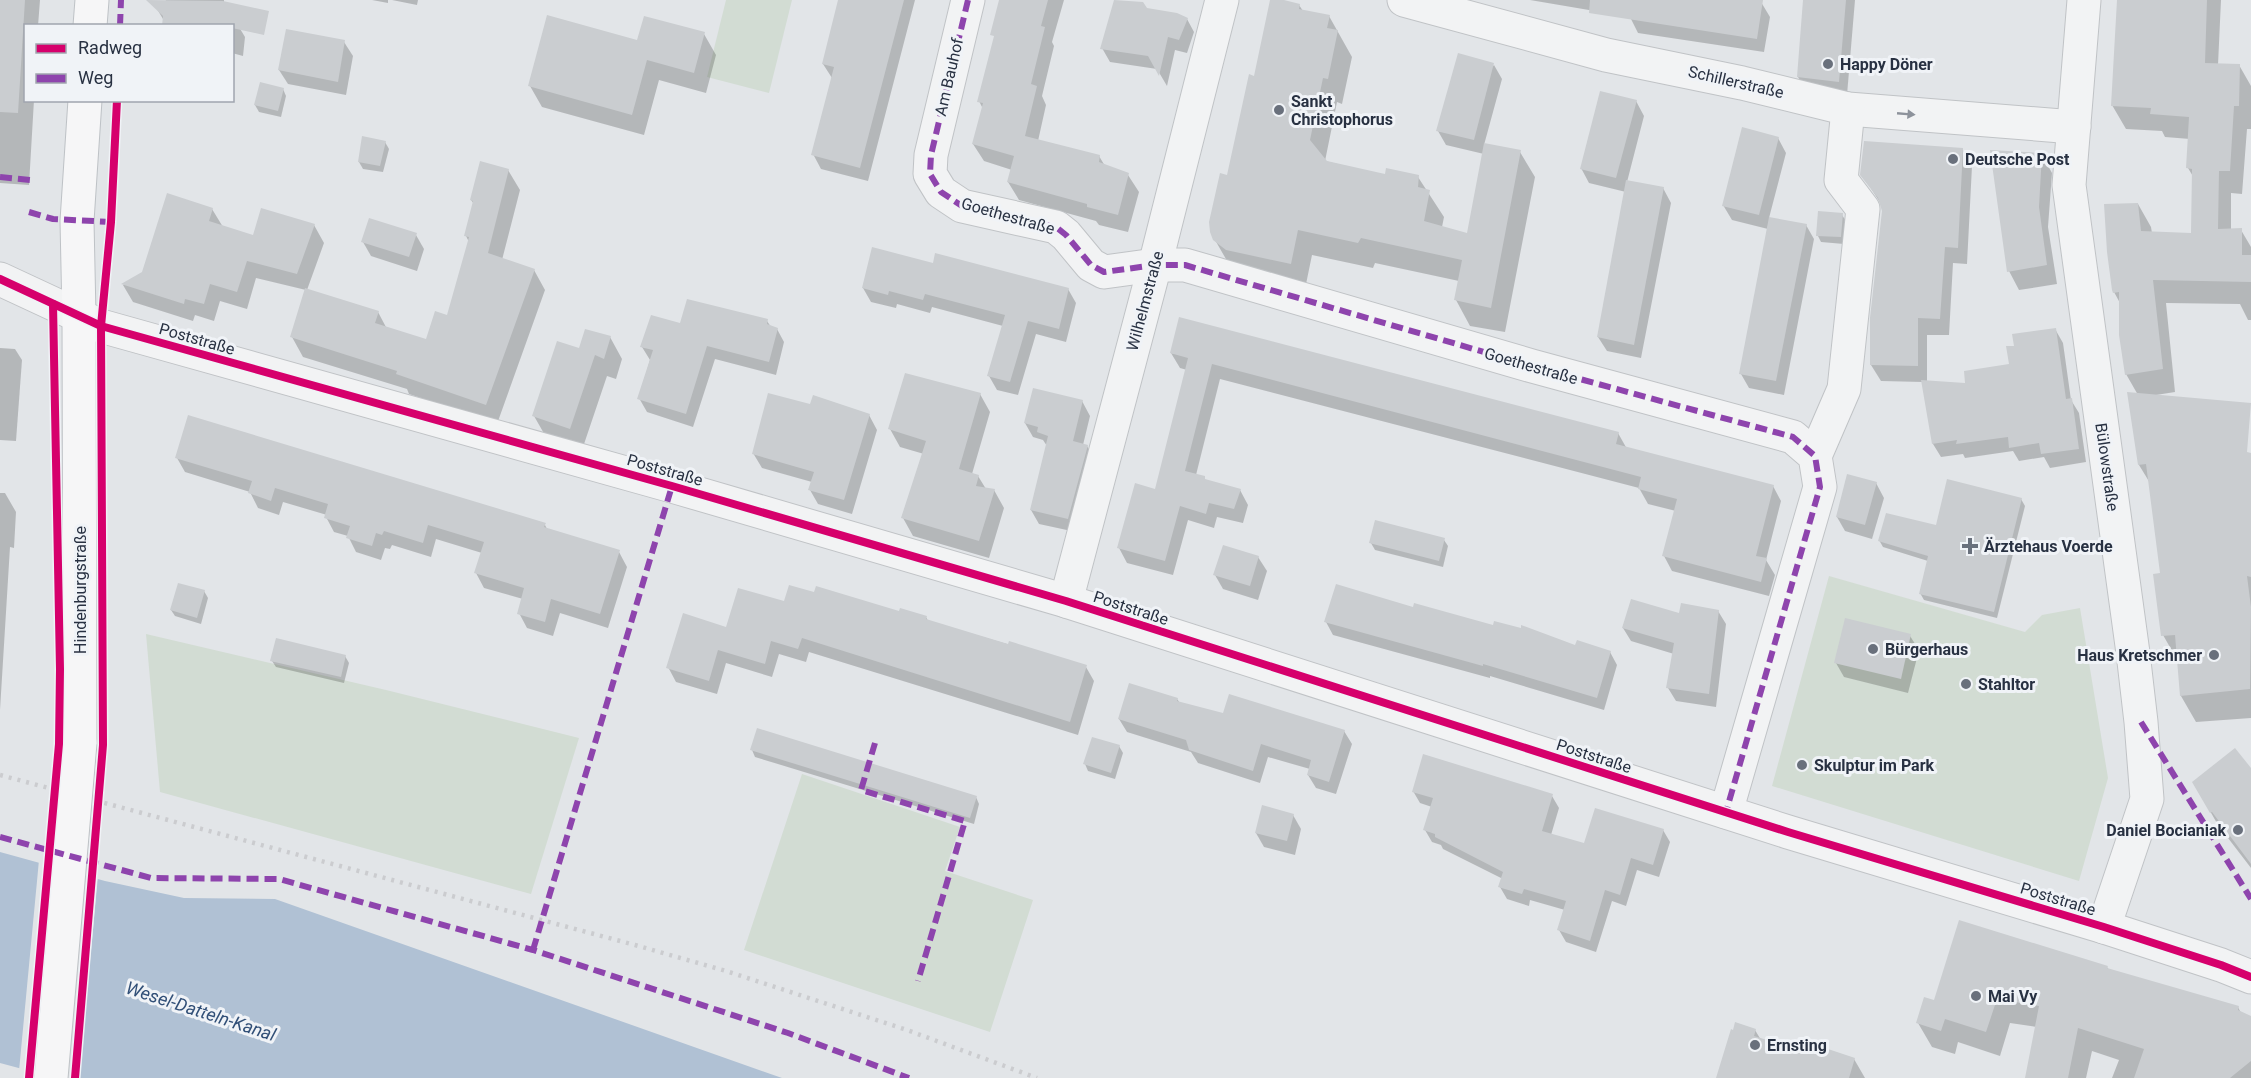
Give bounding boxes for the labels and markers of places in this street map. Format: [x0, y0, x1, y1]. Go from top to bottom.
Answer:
place label: Happy Döner [1840, 55, 1933, 74]
marker: Happy Döner [1821, 57, 1835, 71]
place label: Sankt Christophorus [1291, 92, 1393, 129]
marker: Sankt Christophorus [1272, 103, 1286, 117]
place label: Deutsche Post [1965, 150, 2070, 169]
marker: Deutsche Post [1946, 152, 1960, 166]
marker: Ärztehaus Voerde [1961, 537, 1979, 555]
place label: Ärztehaus Voerde [1984, 537, 2113, 556]
place label: Bürgerhaus [1885, 640, 1968, 659]
marker: Bürgerhaus [1866, 642, 1880, 656]
place label: Haus Kretschmer [2077, 646, 2202, 665]
marker: Haus Kretschmer [2207, 648, 2221, 662]
place label: Stahltor [1978, 675, 2035, 694]
marker: Stahltor [1959, 677, 1973, 691]
place label: Skulptur im Park [1814, 756, 1935, 775]
marker: Skulptur im Park [1795, 758, 1809, 772]
place label: Daniel Bocianiak [2106, 821, 2226, 840]
marker: Daniel Bocianiak [2231, 823, 2245, 837]
place label: Mai Vy [1988, 987, 2038, 1006]
marker: Mai Vy [1969, 989, 1983, 1003]
place label: Ernsting [1767, 1036, 1827, 1055]
marker: Ernsting [1748, 1038, 1762, 1052]

